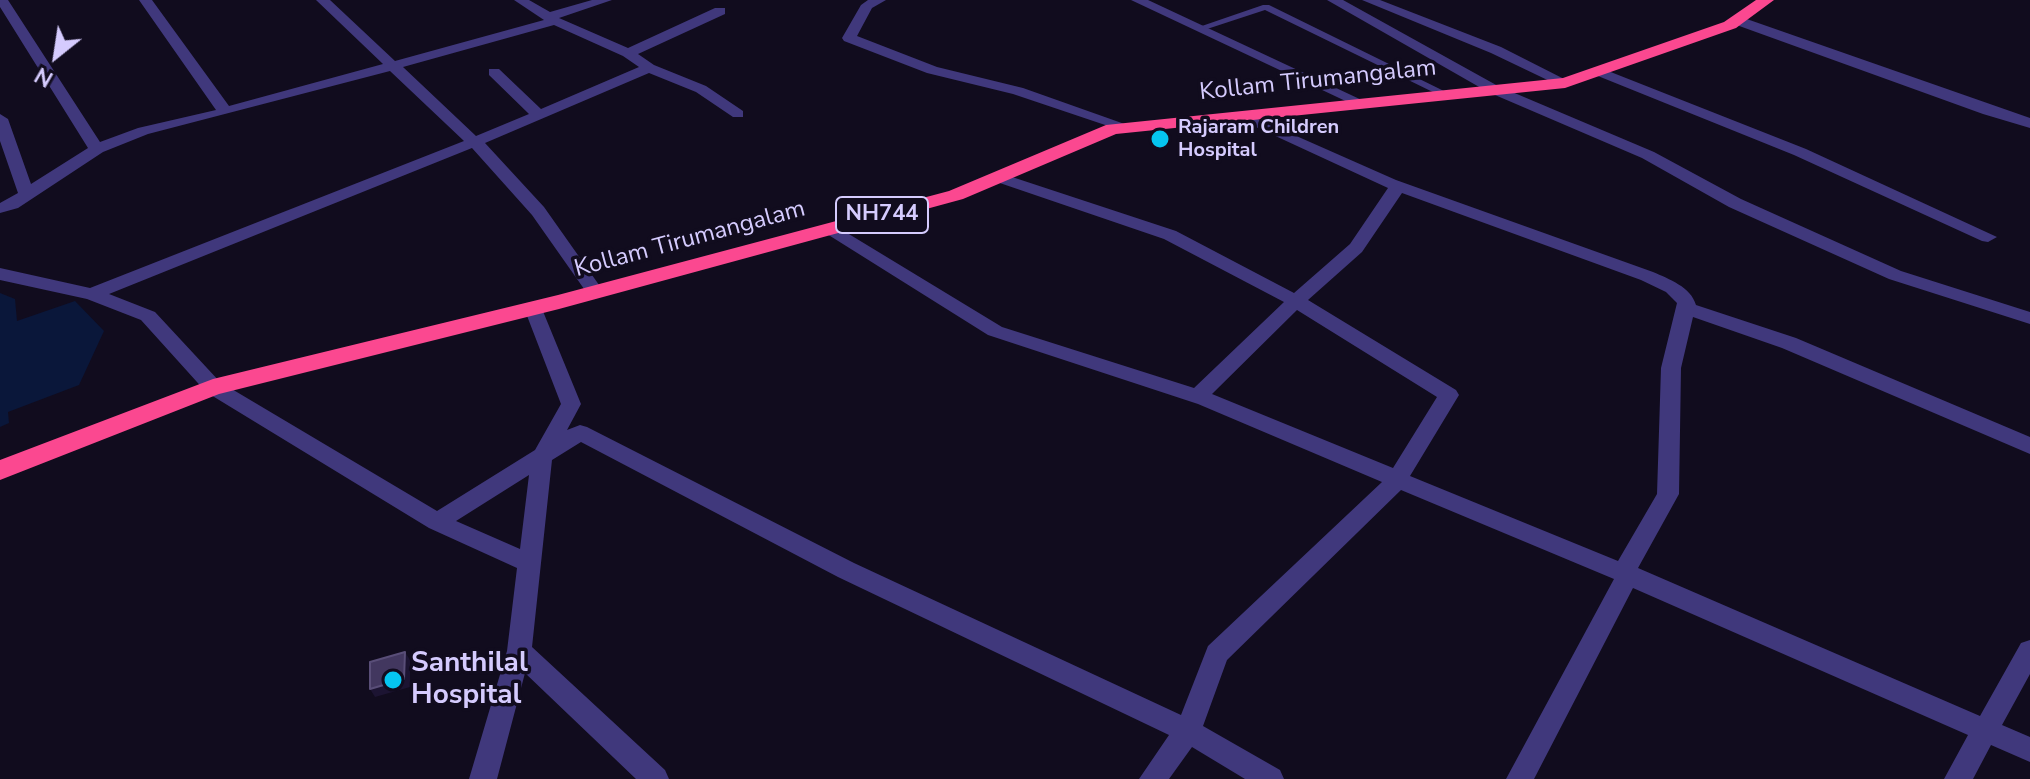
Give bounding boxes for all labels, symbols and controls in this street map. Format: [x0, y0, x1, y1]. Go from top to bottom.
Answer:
north arrow [16, 16, 96, 96]
street label: Kollam Tirumangalam [1198, 54, 1438, 108]
text: N [29, 60, 59, 94]
place label: Rajaram Children Hospital [1178, 116, 1339, 163]
marker: Rajaram Children Hospital [1149, 128, 1171, 150]
street label: Kollam Tirumangalam [571, 195, 809, 285]
road number: NH744 [836, 197, 928, 233]
place label: Santhilal Hospital [411, 647, 528, 713]
marker: Santhilal Hospital [382, 669, 404, 691]

